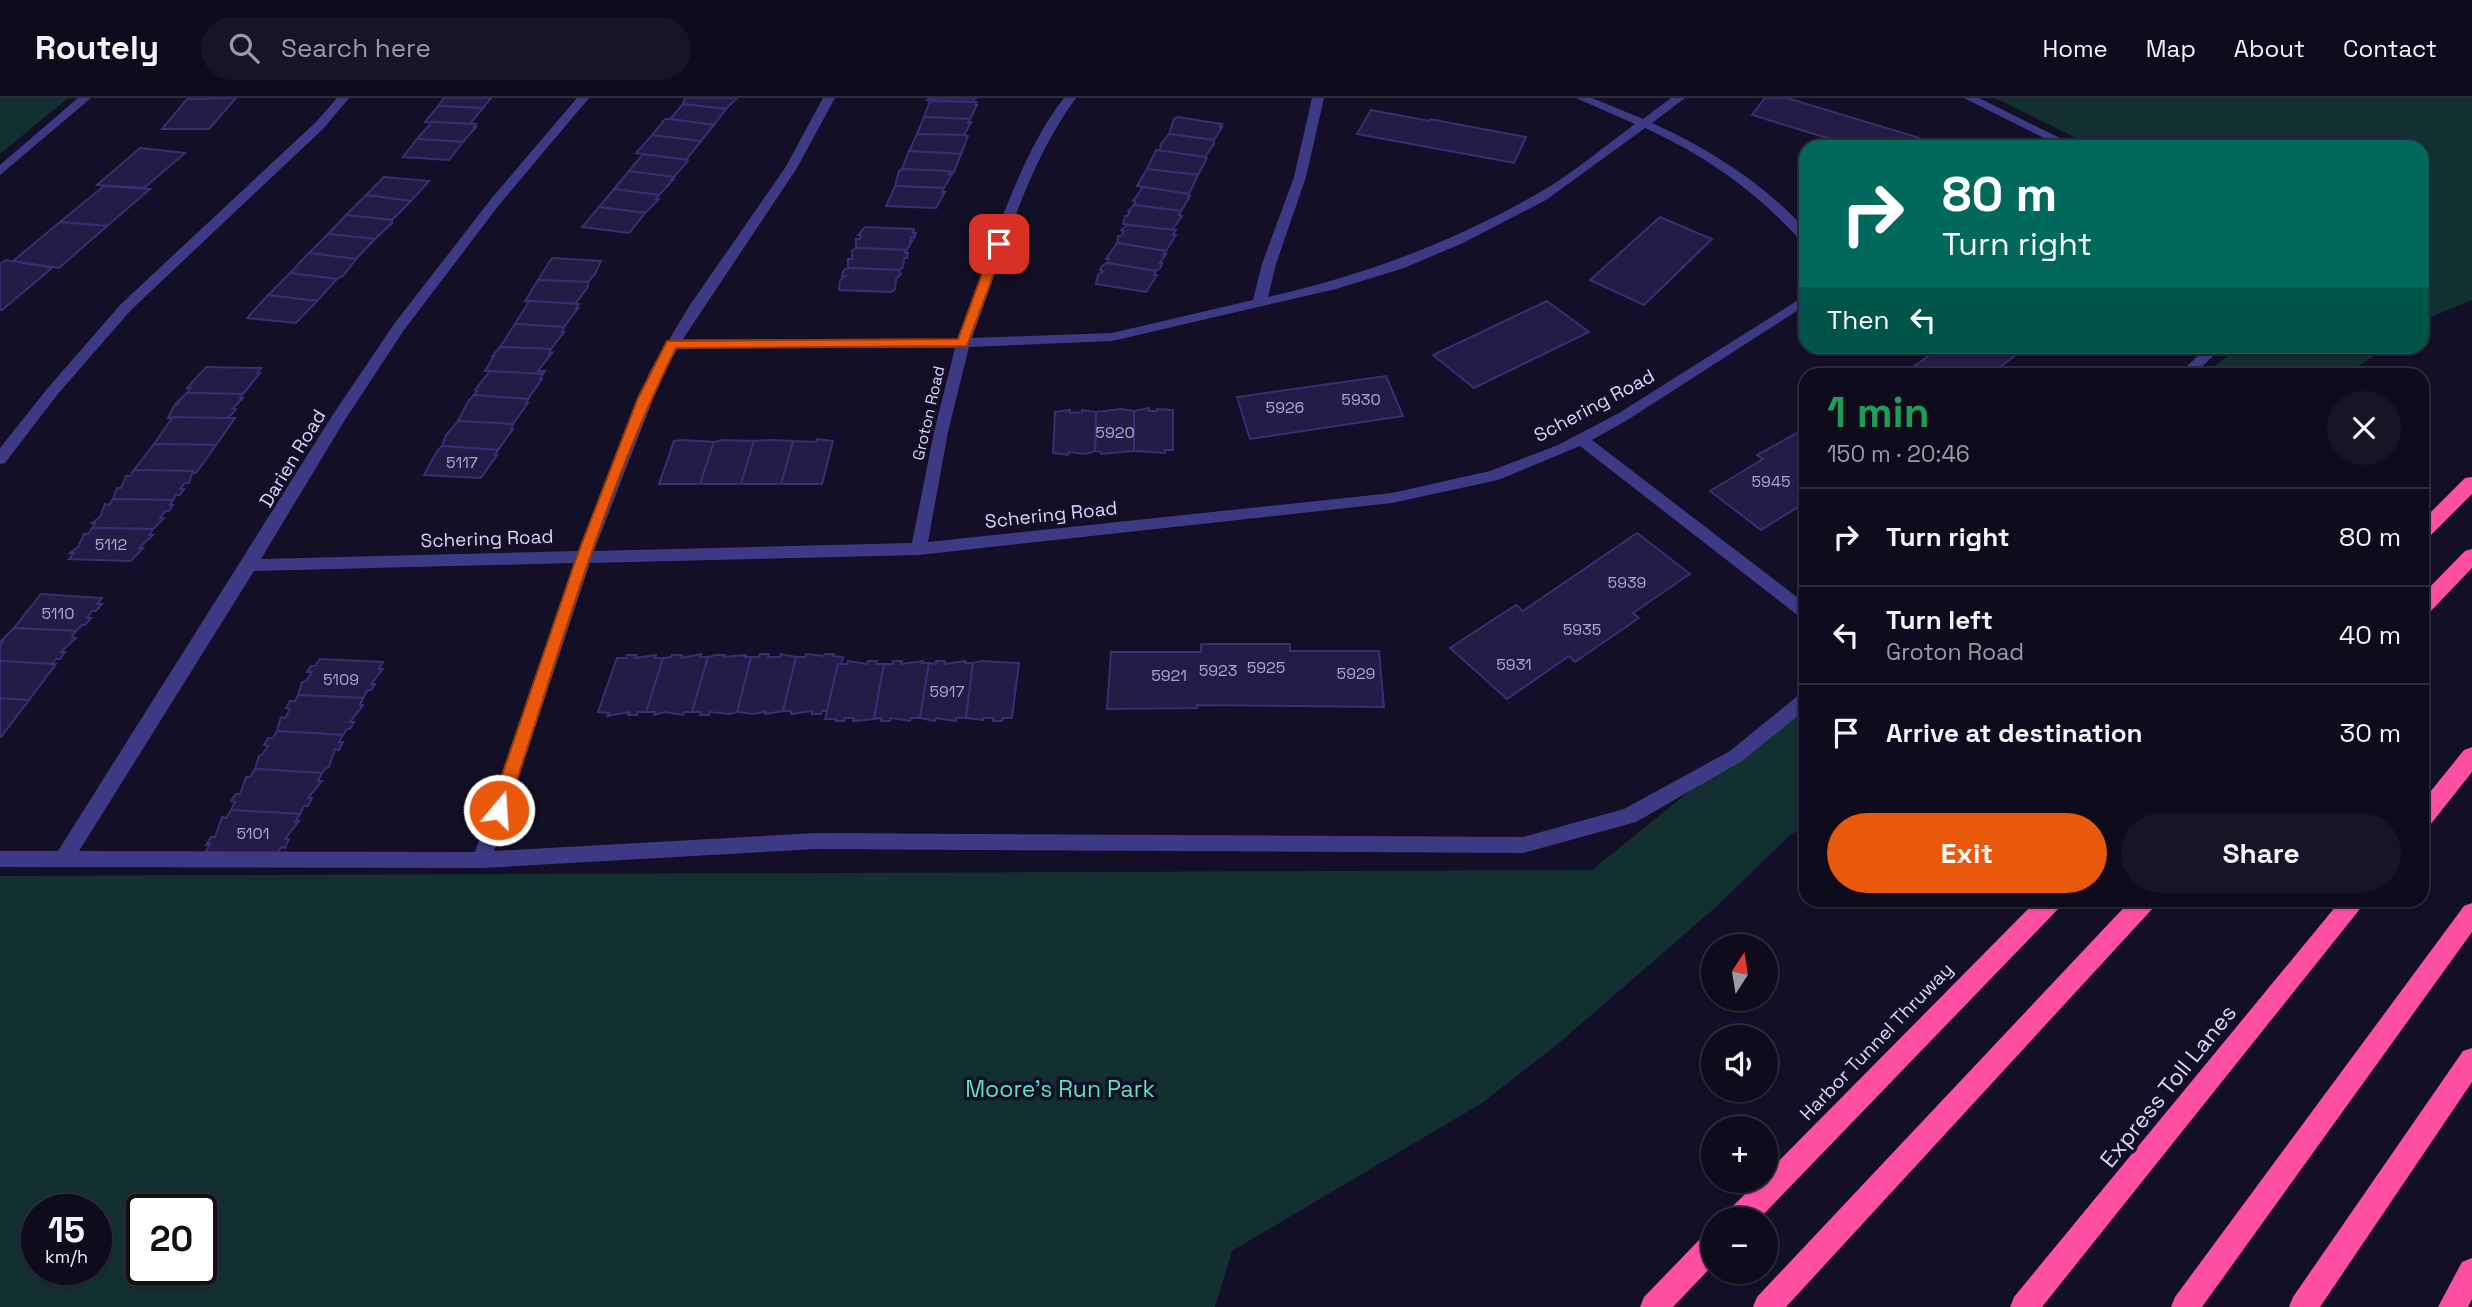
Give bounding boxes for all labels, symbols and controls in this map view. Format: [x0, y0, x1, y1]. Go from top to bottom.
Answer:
search box [201, 17, 691, 80]
text: Routely [35, 27, 159, 69]
icon: search [225, 29, 263, 67]
text: Search here [281, 31, 431, 65]
text: Home [2042, 33, 2108, 64]
text: Map [2146, 33, 2196, 64]
text: About [2234, 33, 2305, 64]
text: Contact [2343, 33, 2437, 64]
text: 80 m [1942, 163, 2057, 225]
icon: right [1827, 168, 1918, 259]
pin [969, 214, 1029, 274]
text: Turn right [1942, 224, 2092, 264]
icon: arrive [980, 225, 1018, 263]
icon: left [1904, 301, 1942, 339]
text: Then [1827, 303, 1890, 337]
street label: Schering Road [1530, 363, 1659, 448]
street label: Groton Road [907, 364, 950, 462]
text: 1 min [1827, 386, 1930, 439]
house number: 5930 [1341, 389, 1381, 410]
button: close [2327, 391, 2401, 465]
house number: 5926 [1266, 397, 1304, 418]
street label: Darien Road [253, 405, 331, 512]
house number: 5920 [1095, 422, 1135, 443]
text: 150 m · 20:46 [1827, 439, 1970, 469]
house number: 5117 [446, 452, 478, 473]
house number: 5945 [1752, 471, 1790, 492]
street label: Schering Road [984, 495, 1119, 534]
icon: right [1827, 518, 1865, 556]
text: Turn right [1886, 520, 2010, 554]
text: 80 m [2339, 520, 2401, 554]
street label: Schering Road [420, 524, 554, 553]
house number: 5112 [95, 534, 127, 555]
house number: 5939 [1608, 572, 1646, 593]
house number: 5110 [42, 603, 75, 624]
text: Turn left [1886, 603, 1993, 637]
icon: left [1827, 616, 1865, 654]
text: 40 m [2339, 618, 2401, 652]
house number: 5935 [1563, 619, 1601, 640]
text: Groton Road [1886, 637, 2024, 667]
house number: 5931 [1496, 654, 1532, 675]
house number: 5925 [1247, 657, 1285, 678]
house number: 5923 [1199, 660, 1237, 681]
house number: 5929 [1337, 663, 1375, 684]
house number: 5921 [1151, 665, 1187, 686]
house number: 5109 [323, 669, 359, 690]
house number: 5917 [929, 681, 965, 702]
icon: arrive [1827, 714, 1865, 752]
text: Arrive at destination [1886, 716, 2143, 750]
text: 30 m [2340, 716, 2401, 750]
position arrow [462, 773, 536, 847]
button: Exit [1827, 813, 2107, 893]
button: Share [2121, 813, 2401, 893]
house number: 5101 [237, 823, 270, 844]
north arrow [1701, 934, 1778, 1012]
map controls [1701, 934, 1778, 1284]
street label: Harbor Tunnel Thruway [1794, 957, 1958, 1126]
street label: Express Toll Lanes [2093, 998, 2243, 1174]
button: sound [1701, 1025, 1778, 1102]
park label: Moore's Run Park [965, 1074, 1155, 1104]
button: + [1701, 1116, 1778, 1193]
speed limit sign: 20 [126, 1194, 217, 1285]
button: − [1701, 1207, 1778, 1284]
text: 15 [48, 1208, 85, 1252]
text: km/h [45, 1245, 88, 1268]

